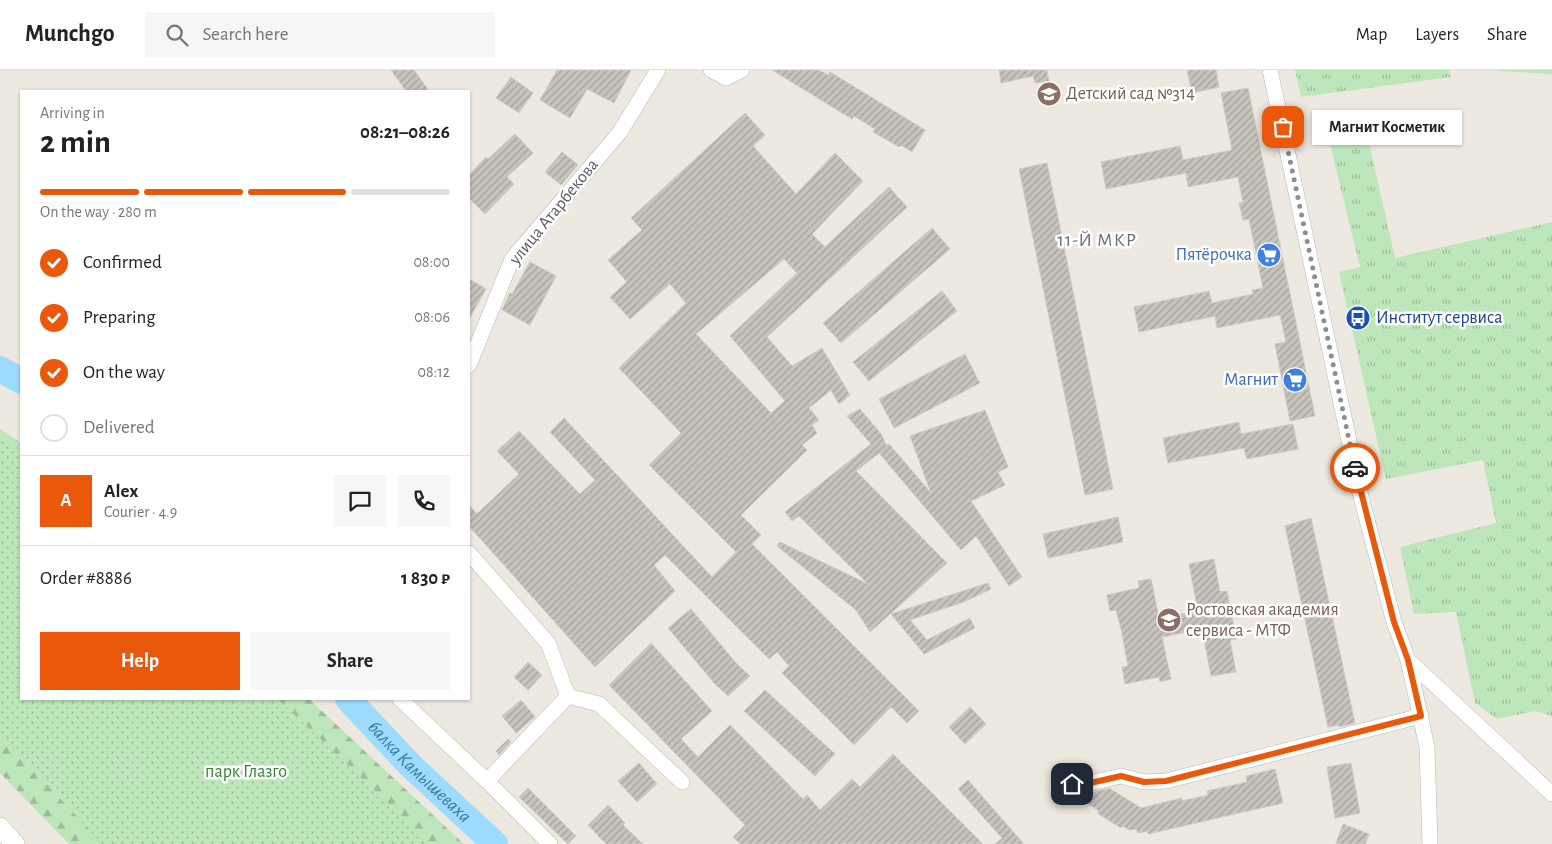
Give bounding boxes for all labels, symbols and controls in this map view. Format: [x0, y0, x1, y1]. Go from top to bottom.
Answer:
search box [145, 12, 495, 57]
icon: search [163, 21, 191, 49]
text: Munchgo [25, 22, 115, 46]
text: Search here [203, 25, 288, 44]
text: Map [1356, 26, 1387, 44]
text: Layers [1415, 26, 1459, 44]
text: Share [1487, 26, 1527, 44]
school or university icon: Детский сад №314 [1036, 81, 1062, 107]
place label: Детский сад №314 [1066, 85, 1195, 103]
text: Arriving in [40, 105, 105, 121]
pin [1262, 106, 1304, 148]
callout: Магнит Косметик [1313, 110, 1463, 144]
icon: bag [1269, 113, 1297, 141]
text: Магнит Косметик [1329, 119, 1445, 135]
text: 08:21–08:26 [360, 123, 450, 142]
text: 2 min [40, 126, 111, 158]
street label: улица Атарбекова [505, 155, 602, 269]
text: On the way · 280 m [40, 204, 157, 220]
district label: 11-Й МКР [1057, 230, 1137, 250]
supermarket icon: Пятёрочка [1256, 242, 1282, 268]
place label: Пятёрочка [1175, 246, 1252, 264]
icon: check [40, 249, 68, 277]
text: Confirmed [83, 253, 162, 272]
text: 08:00 [413, 254, 450, 270]
icon: check [40, 304, 68, 332]
bus stop icon: Институт сервиса [1345, 305, 1371, 331]
text: Preparing [83, 308, 156, 327]
text: 08:06 [414, 309, 450, 325]
place label: Институт сервиса [1376, 309, 1502, 327]
icon: check [40, 359, 68, 387]
text: On the way [83, 363, 165, 382]
text: 08:12 [418, 364, 450, 380]
supermarket icon: Магнит [1282, 367, 1308, 393]
place label: Магнит [1224, 371, 1279, 389]
text: Delivered [83, 418, 155, 437]
courier [1330, 443, 1380, 493]
icon: car [1341, 454, 1369, 482]
button: chat [334, 475, 386, 527]
button: phone [398, 475, 450, 527]
text: Alex [104, 482, 138, 501]
text: A [60, 491, 72, 510]
text: Courier · 4.9 [104, 504, 177, 520]
text: Order #8886 [40, 569, 132, 588]
text: 1 830 ₽ [401, 569, 450, 588]
place label: Ростовская академия сервиса - МТФ [1186, 601, 1339, 640]
school or university icon: Ростовская академия сервиса - МТФ [1156, 607, 1182, 633]
button: Help [40, 632, 240, 690]
button: Share [250, 632, 450, 690]
water label: балка Камышеваха [364, 717, 475, 826]
park label: парк Глазго [205, 763, 287, 781]
pin [1051, 763, 1093, 805]
icon: home [1058, 770, 1086, 798]

